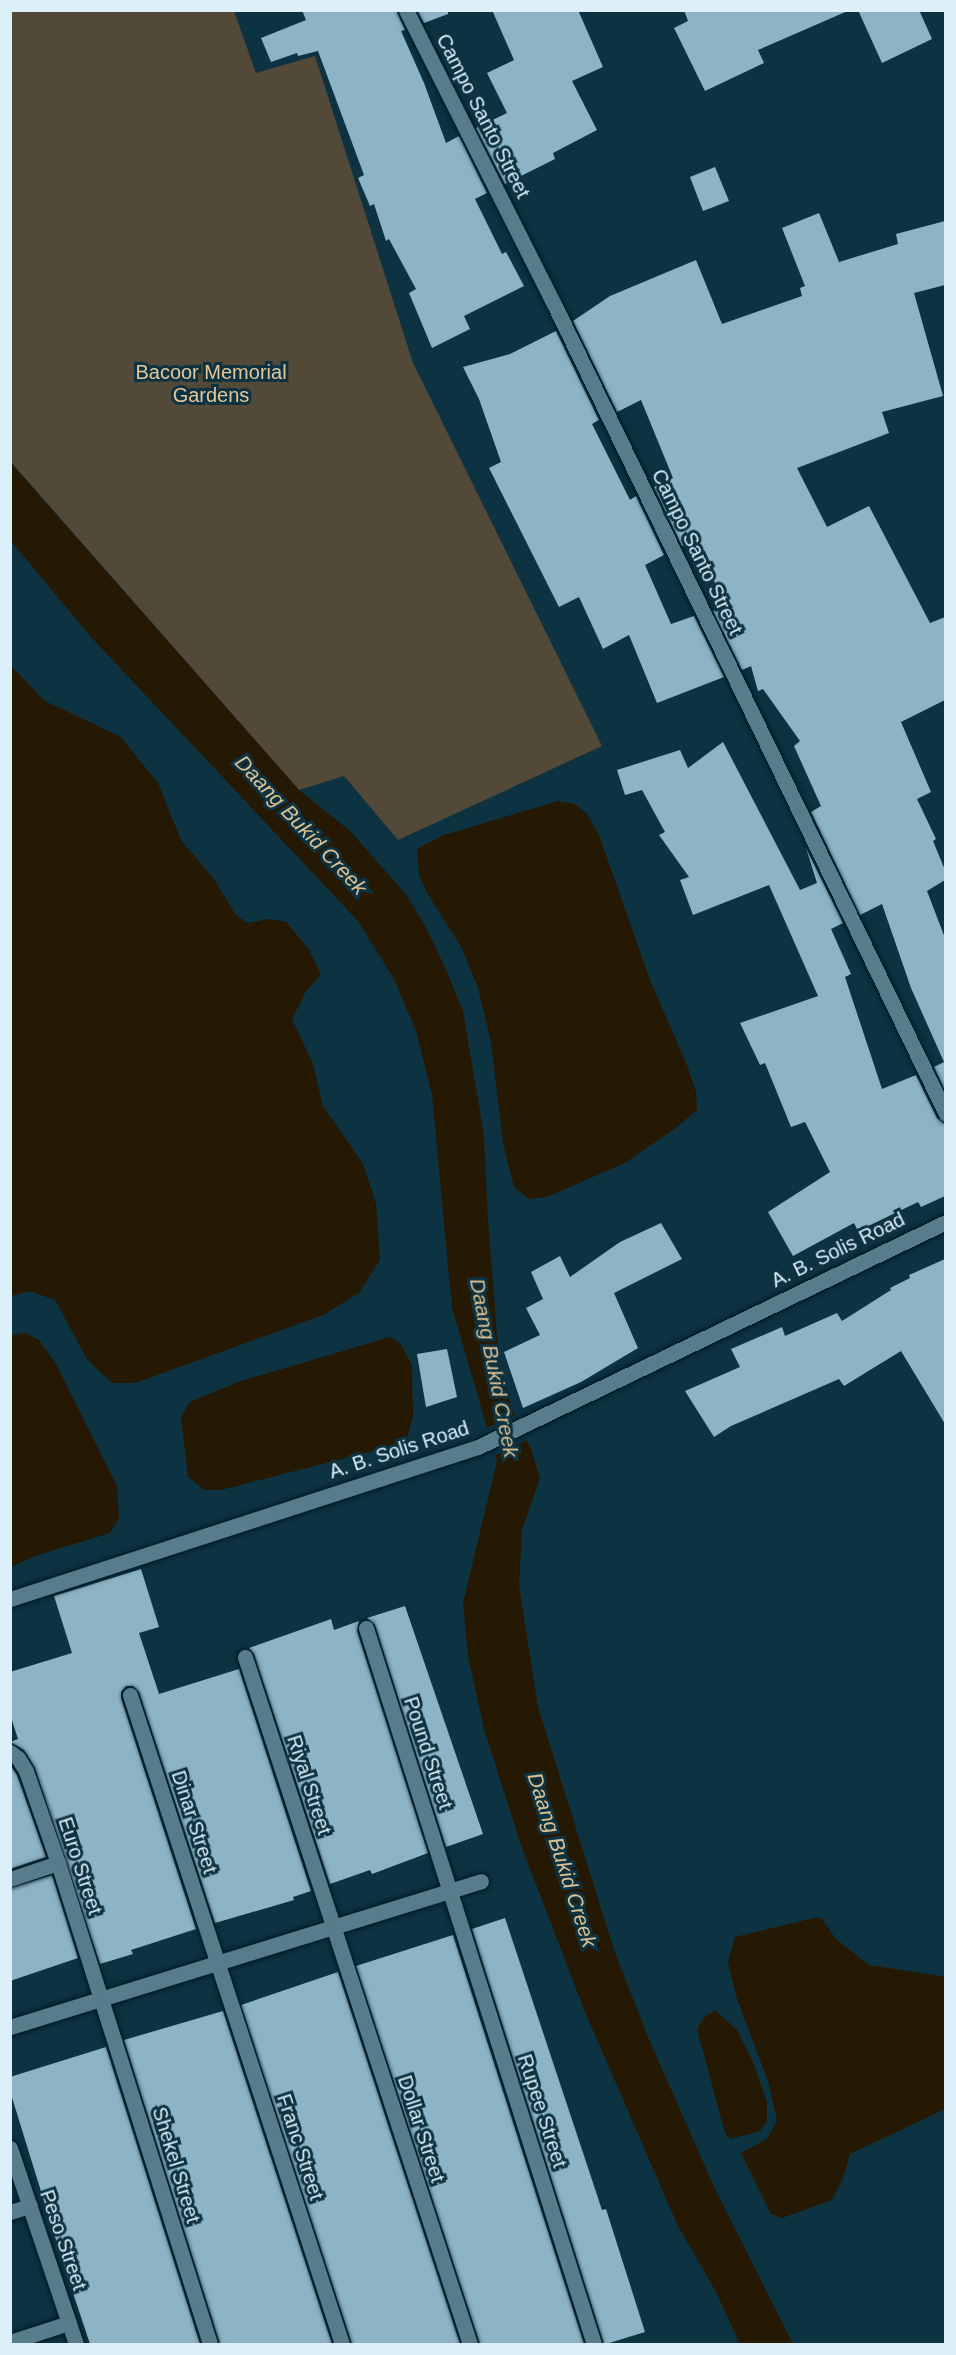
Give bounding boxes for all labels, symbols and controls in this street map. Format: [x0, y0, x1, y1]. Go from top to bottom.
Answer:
street label: Campo Santo Street [431, 30, 535, 202]
park label: Bacoor Memorial Gardens [135, 361, 287, 408]
street label: Campo Santo Street [646, 465, 748, 639]
water label: Daang Bukid Creek [230, 750, 372, 900]
street label: A. B. Solis Road [767, 1207, 909, 1293]
water label: Daang Bukid Creek [464, 1276, 524, 1460]
street label: A. B. Solis Road [326, 1416, 472, 1484]
street label: Pound Street [399, 1694, 457, 1812]
street label: Riyal Street [282, 1732, 336, 1838]
street label: Dinar Street [166, 1768, 222, 1876]
water label: Daang Bukid Creek [522, 1770, 602, 1950]
street label: Euro Street [53, 1814, 107, 1918]
street label: Rupee Street [512, 2051, 572, 2171]
street label: Dollar Street [392, 2072, 450, 2186]
street label: Franc Street [272, 2091, 328, 2203]
street label: Shekel Street [147, 2104, 205, 2226]
street label: Peso Street [35, 2187, 91, 2293]

